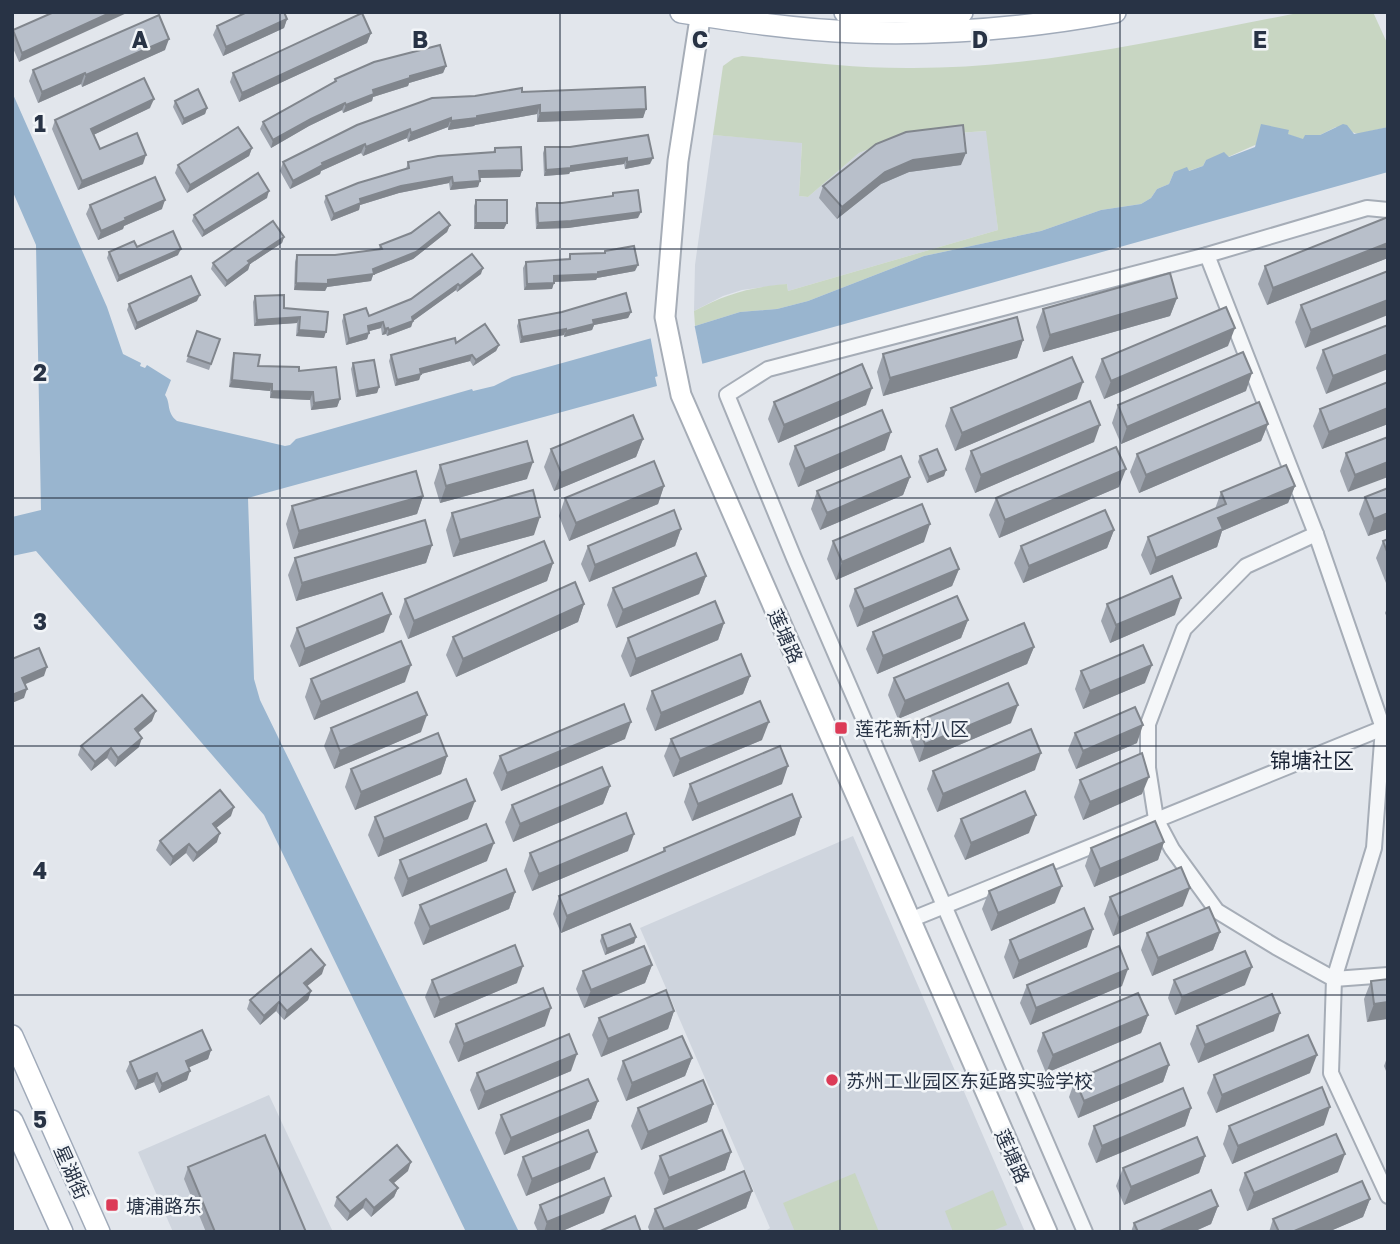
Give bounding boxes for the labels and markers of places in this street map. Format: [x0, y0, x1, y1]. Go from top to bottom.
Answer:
place label: 莲花新村八区 [855, 717, 969, 740]
marker: 莲花新村八区 [833, 720, 849, 736]
place label: 苏州工业园区东延路实验学校 [846, 1069, 1093, 1092]
marker: 苏州工业园区东延路实验学校 [824, 1072, 840, 1088]
place label: 塘浦路东 [126, 1194, 202, 1217]
marker: 塘浦路东 [104, 1197, 120, 1213]

